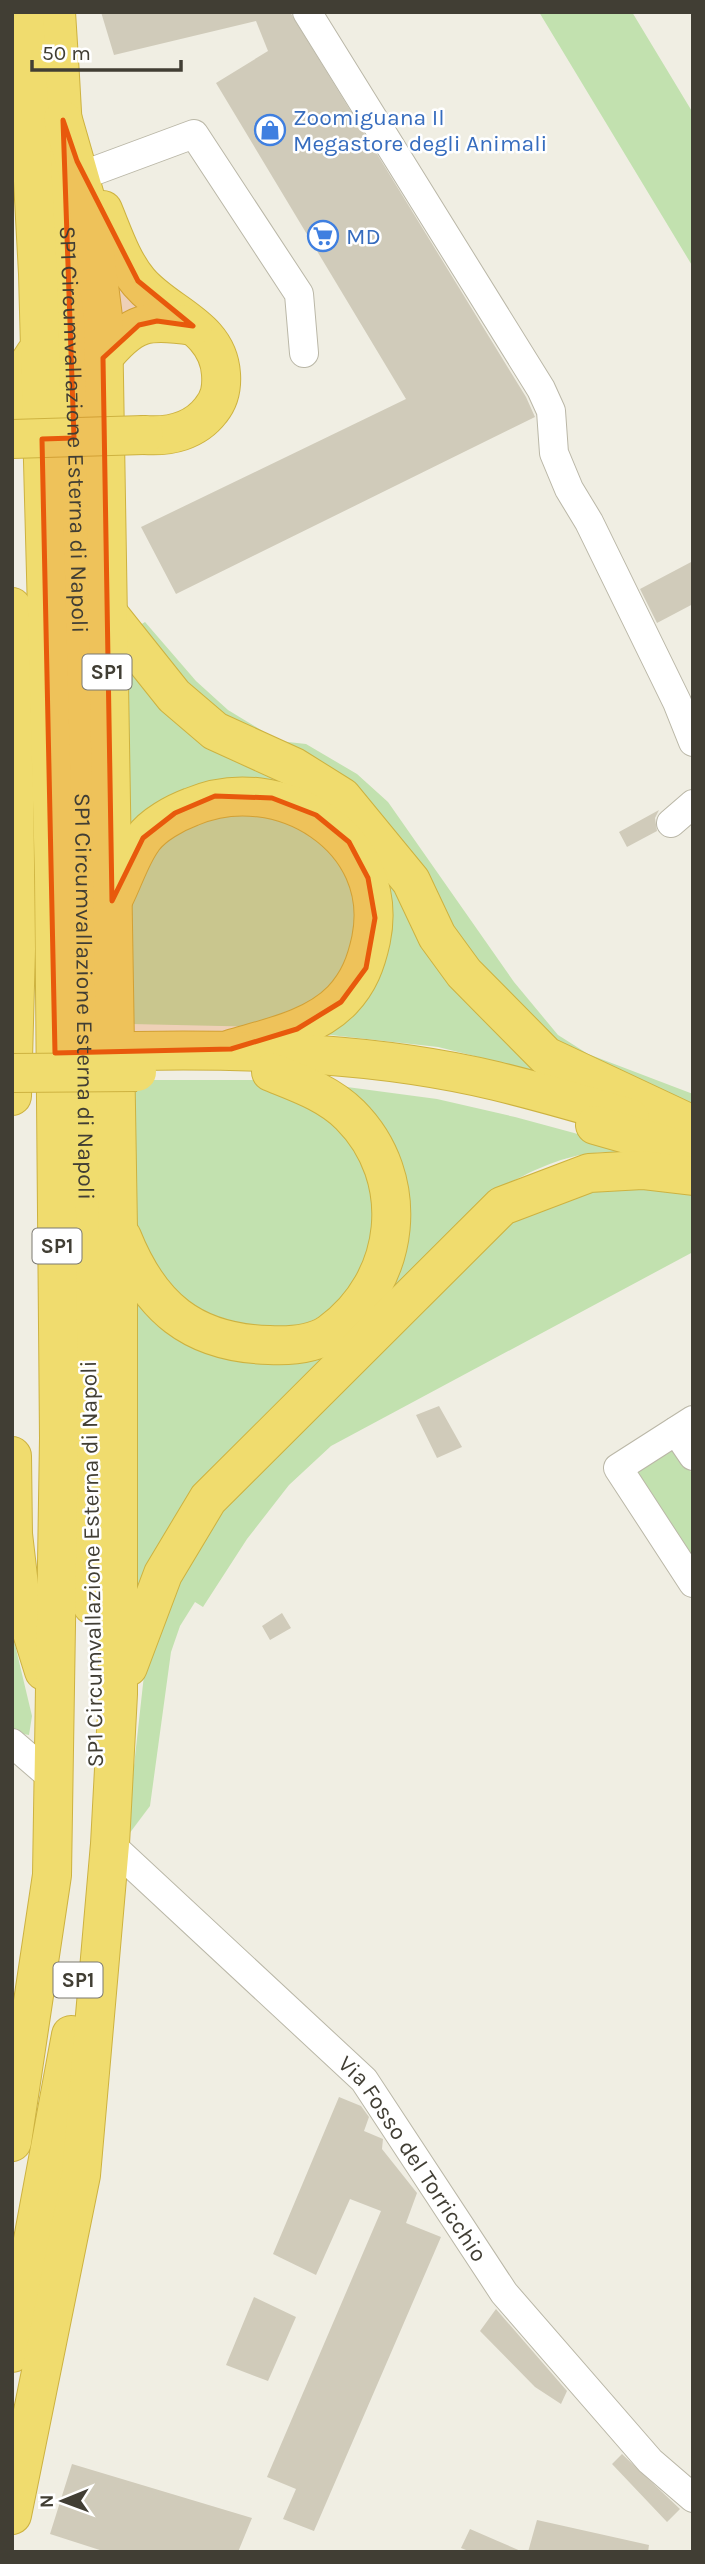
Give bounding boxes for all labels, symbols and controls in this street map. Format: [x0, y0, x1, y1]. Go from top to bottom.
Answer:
scale bar [32, 28, 180, 72]
text: 50 m [42, 41, 91, 65]
place label: Zoomiguana Il Megastore degli Animali [293, 104, 547, 157]
shop icon: Zoomiguana Il Megastore degli Animali [253, 113, 287, 147]
supermarket icon: MD [306, 219, 340, 253]
place label: MD [346, 223, 381, 250]
street label: SP1 Circumvallazione Esterna di Napoli [54, 225, 94, 633]
road number: SP1 [82, 654, 132, 690]
street label: SP1 Circumvallazione Esterna di Napoli [69, 793, 100, 1200]
road number: SP1 [32, 1228, 82, 1264]
street label: SP1 Circumvallazione Esterna di Napoli [75, 1360, 109, 1768]
road number: SP1 [54, 1962, 102, 1997]
street label: Via Fosso del Torricchio [333, 2050, 493, 2267]
north arrow [28, 2466, 98, 2536]
text: N [36, 2494, 58, 2508]

